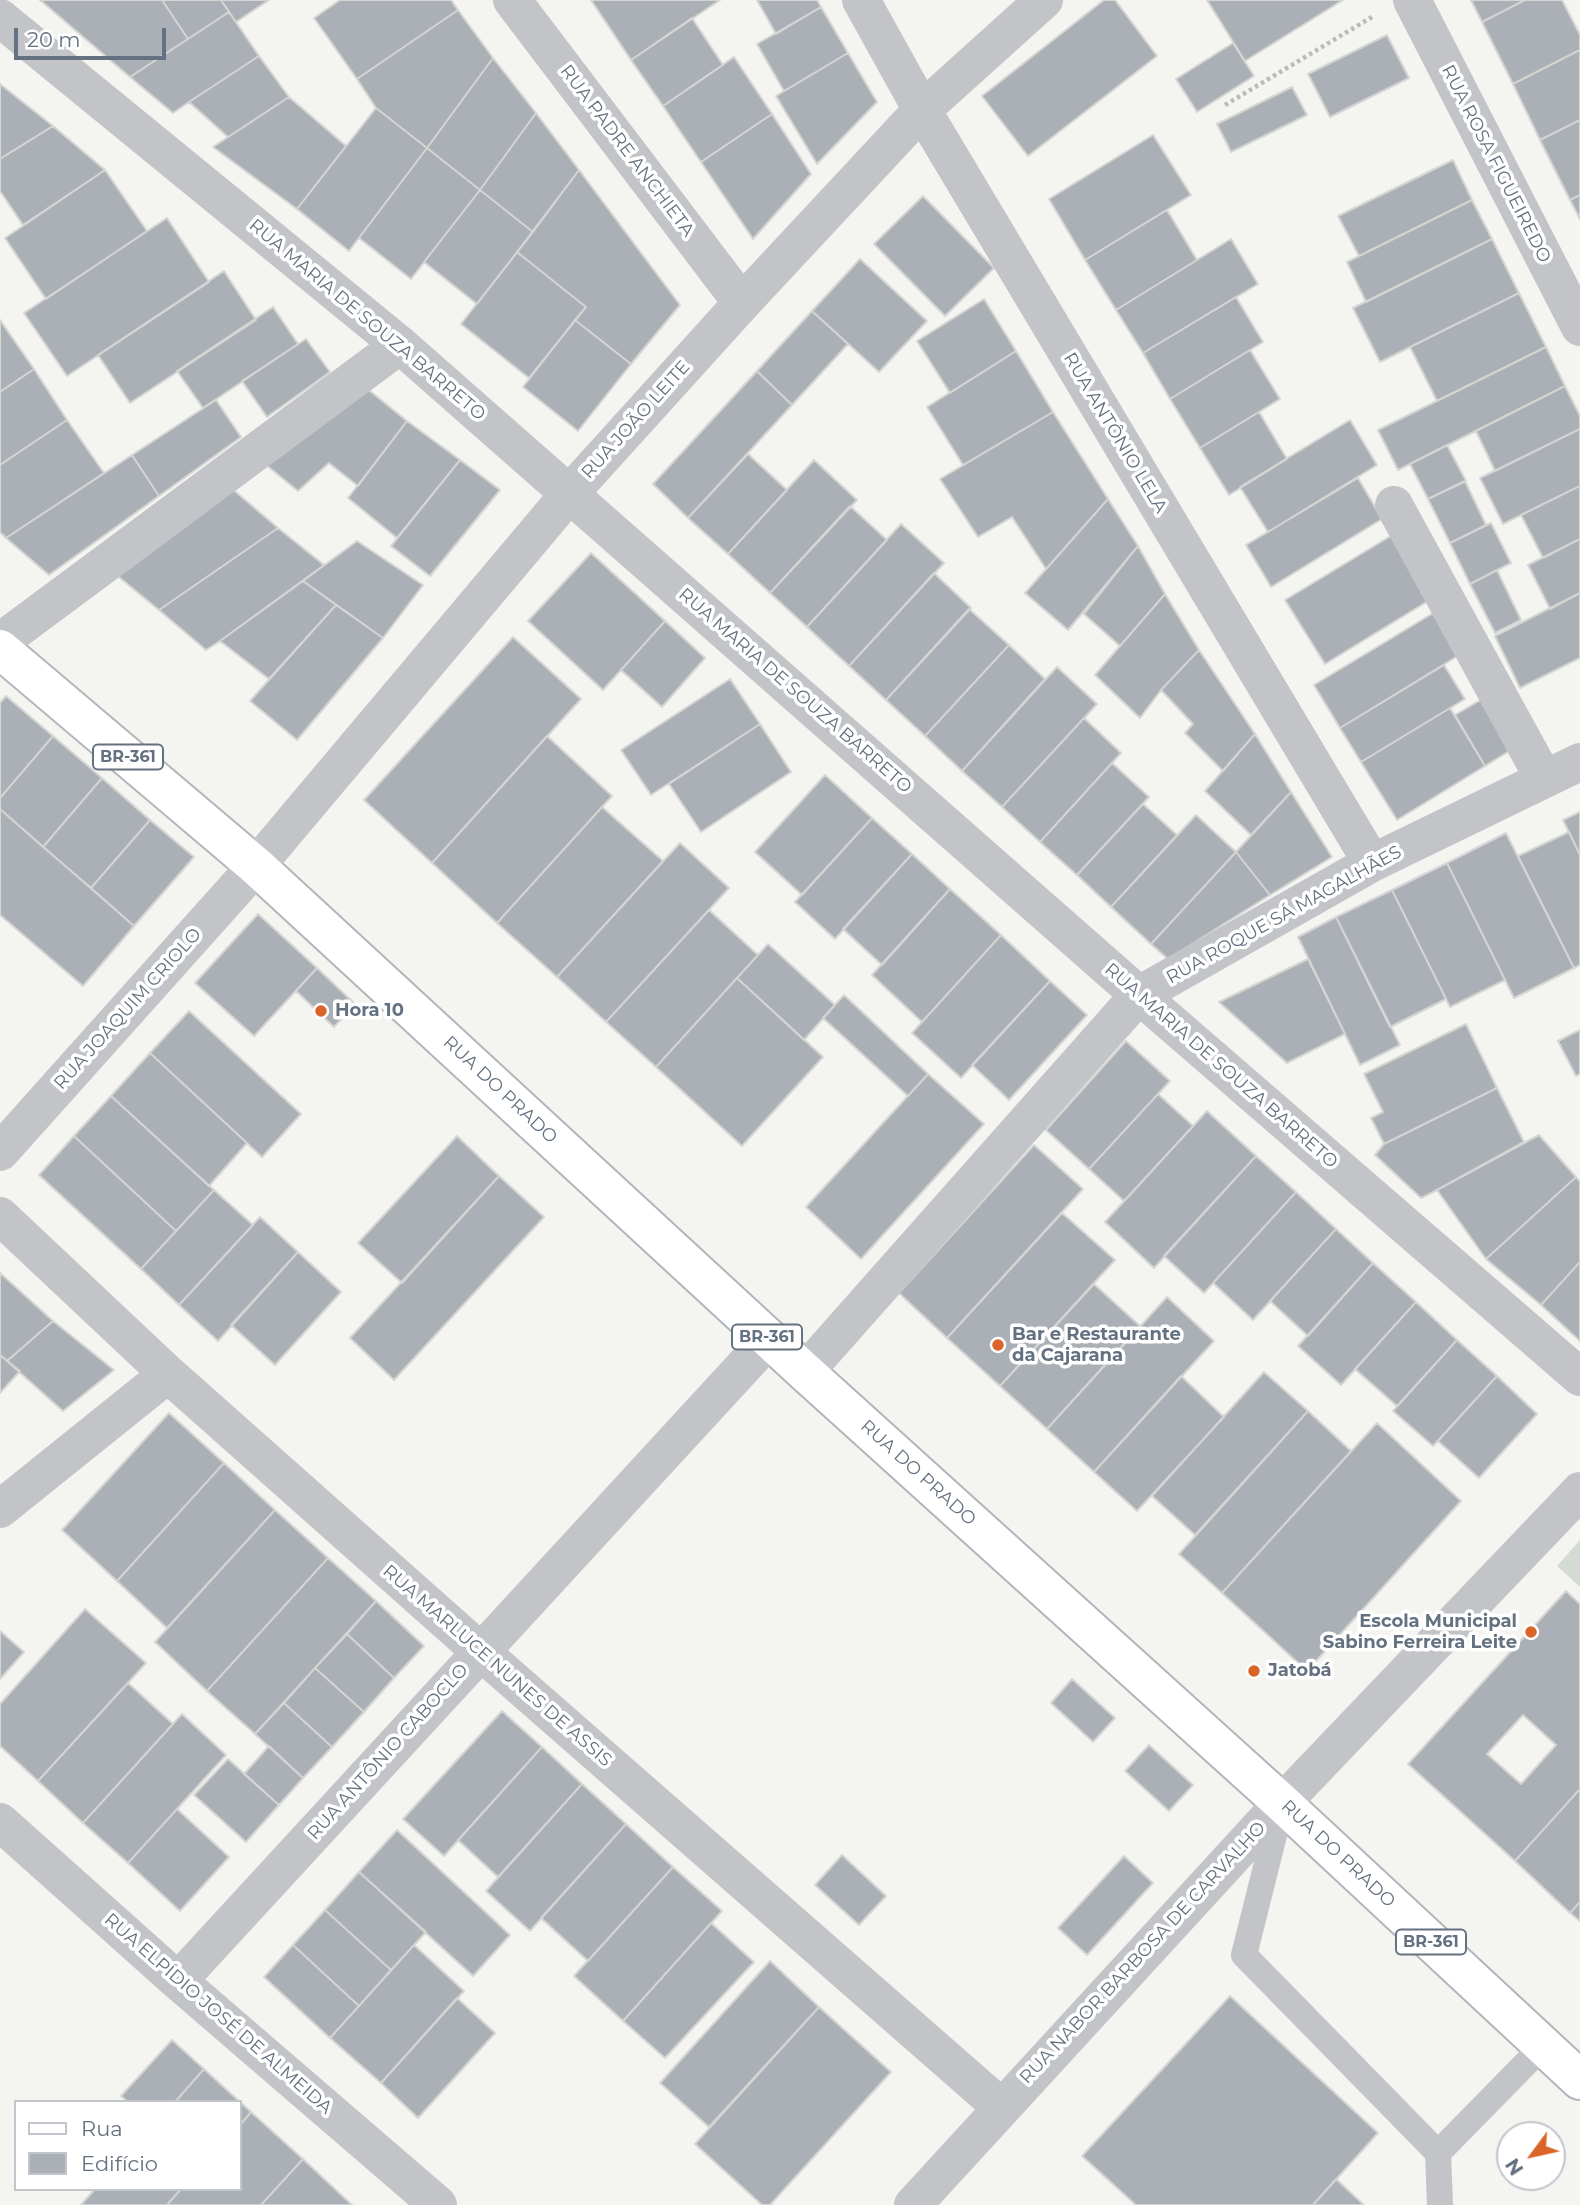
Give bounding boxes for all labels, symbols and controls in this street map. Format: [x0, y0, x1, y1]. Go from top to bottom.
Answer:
scale bar [18, 14, 170, 58]
text: 20 m [27, 27, 81, 52]
street label: RUA PADRE ANCHIETA [555, 61, 699, 241]
street label: RUA ROSA FIGUEIREDO [1437, 62, 1555, 266]
street label: RUA MARIA DE SOUZA BARRETO [244, 215, 490, 425]
street label: RUA ANTÔNIO LELA [1058, 349, 1172, 517]
street label: RUA JOÃO LEITE [577, 356, 695, 484]
street label: RUA MARIA DE SOUZA BARRETO [674, 584, 916, 798]
road number: BR-361 [93, 744, 163, 770]
street label: RUA ROQUE SÁ MAGALHÃES [1163, 841, 1405, 989]
street label: RUA JOAQUIM CRIOLO [50, 924, 206, 1094]
street label: RUA MARIA DE SOUZA BARRETO [1100, 959, 1342, 1173]
place label: Hora 10 [335, 1000, 404, 1022]
marker: Hora 10 [313, 1003, 329, 1019]
street label: RUA DO PRADO [439, 1032, 561, 1148]
road number: BR-361 [732, 1324, 802, 1350]
place label: Bar e Restaurante da Cajarana [1012, 1324, 1181, 1366]
marker: Bar e Restaurante da Cajarana [990, 1337, 1006, 1353]
street label: RUA DO PRADO [856, 1415, 980, 1531]
street label: RUA MARLUCE NUNES DE ASSIS [378, 1561, 616, 1771]
place label: Escola Municipal Sabino Ferreira Leite [1323, 1611, 1517, 1654]
marker: Escola Municipal Sabino Ferreira Leite [1523, 1624, 1539, 1640]
street label: RUA ANTÔNIO CABOCLO [303, 1659, 473, 1845]
place label: Jatobá [1268, 1660, 1332, 1682]
marker: Jatobá [1246, 1663, 1262, 1679]
street label: RUA DO PRADO [1277, 1796, 1399, 1912]
street label: RUA NABOR BARBOSA DE CARVALHO [1016, 1817, 1270, 2089]
street label: RUA ELPÍDIO JOSÉ DE ALMEIDA [100, 1909, 336, 2119]
road number: BR-361 [1396, 1930, 1466, 1954]
legend [14, 2100, 242, 2191]
text: Rua [81, 2116, 123, 2141]
north arrow [1496, 2121, 1566, 2191]
text: Edifício [81, 2151, 158, 2176]
text: N [1501, 2154, 1528, 2179]

